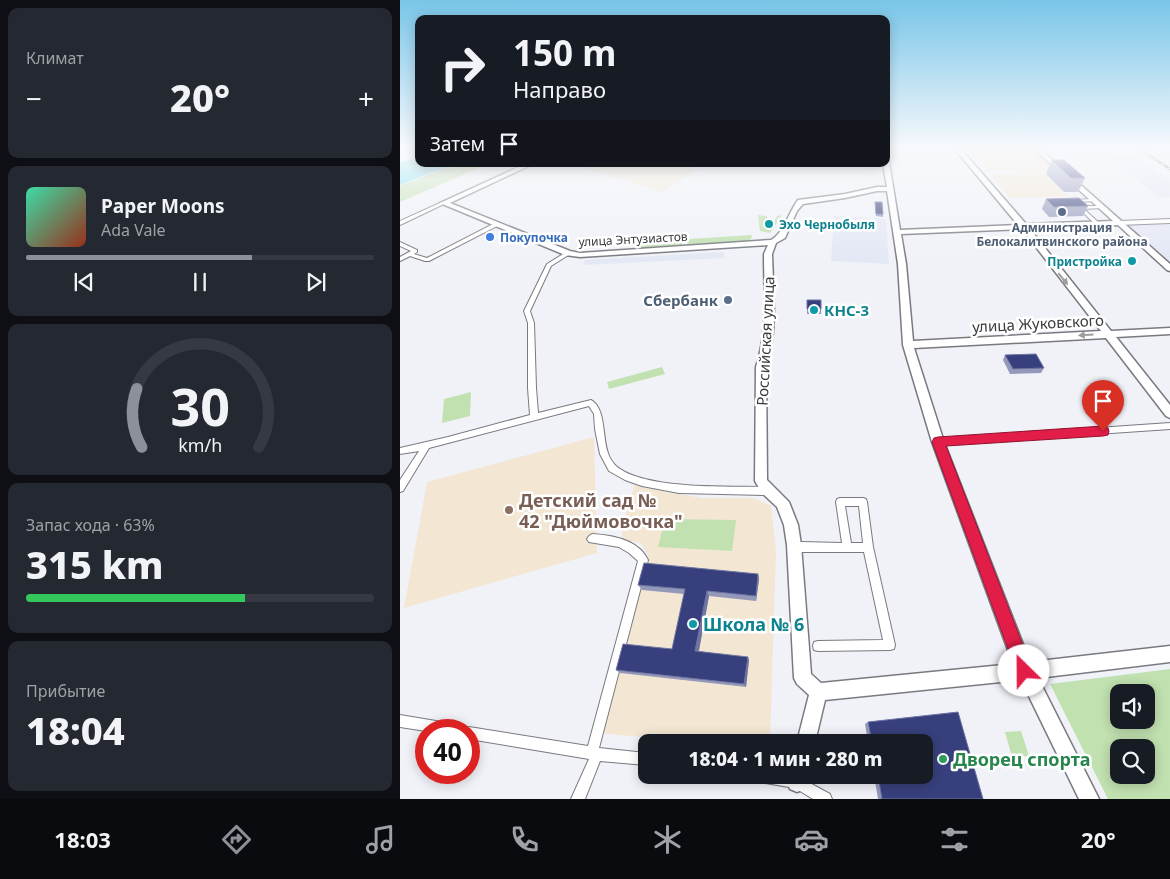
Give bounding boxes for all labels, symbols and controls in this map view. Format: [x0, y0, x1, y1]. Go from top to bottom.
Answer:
text: 150 m [513, 29, 616, 76]
icon: right [430, 35, 495, 100]
text: Климат [26, 47, 84, 69]
text: 20° [170, 71, 230, 123]
text: Направо [513, 74, 606, 104]
text: − [26, 79, 42, 117]
text: + [358, 79, 374, 117]
icon: arrive [495, 130, 523, 158]
text: Затем [430, 131, 485, 157]
text: Paper Moons [101, 193, 225, 219]
marker: Администрация Белокалитвинского района [1056, 206, 1068, 218]
place label: Эхо Чернобыля [779, 216, 875, 233]
marker: Эхо Чернобыля [763, 218, 775, 230]
text: Ada Vale [101, 219, 166, 241]
place label: Администрация Белокалитвинского района [976, 219, 1148, 250]
street label: улица Энтузиастов [578, 228, 688, 250]
place label: Покупочка [500, 229, 568, 246]
marker: Покупочка [484, 231, 496, 243]
place label: Пристройка [1047, 253, 1122, 270]
marker: Пристройка [1126, 255, 1138, 267]
icon: previous [70, 268, 98, 296]
icon: pause [186, 268, 214, 296]
icon: next [302, 268, 330, 296]
one-way arrow [1058, 272, 1069, 285]
street label: Российская улица [752, 276, 778, 406]
place label: Сбербанк [643, 290, 719, 310]
marker: Сбербанк [722, 294, 734, 306]
place label: КНС-3 [824, 300, 869, 320]
marker: КНС-3 [808, 304, 820, 316]
street label: улица Жуковского [972, 310, 1104, 336]
one-way arrow [1078, 332, 1094, 340]
text: 30 [170, 370, 230, 441]
pin [1082, 380, 1124, 431]
icon: arrive [1089, 387, 1117, 415]
text: km/h [178, 433, 222, 457]
place label: Детский сад № 42 "Дюймовочка" [519, 488, 683, 533]
marker: Детский сад № 42 "Дюймовочка" [503, 504, 515, 516]
text: Запас хода · 63% [26, 514, 155, 536]
text: 315 km [26, 538, 164, 590]
place label: Школа № 6 [703, 612, 804, 636]
marker: Школа № 6 [687, 618, 699, 630]
position arrow [997, 644, 1049, 696]
text: Прибытие [26, 680, 105, 702]
map controls [1110, 684, 1155, 784]
button: sound [1110, 684, 1155, 729]
text: 18:04 [26, 704, 125, 756]
speed limit sign: 40 [415, 719, 480, 784]
button: search [1110, 739, 1155, 784]
text: 18:04 · 1 мин · 280 m [689, 746, 882, 772]
place label: Дворец спорта [953, 747, 1091, 771]
marker: Дворец спорта [937, 753, 949, 765]
icon: directions [219, 822, 254, 857]
icon: music [363, 822, 398, 857]
icon: phone [507, 822, 542, 857]
icon: climate [650, 822, 685, 857]
icon: car [794, 822, 829, 857]
icon: filters [937, 822, 972, 857]
text: 18:03 [54, 824, 111, 854]
text: 20° [1081, 824, 1116, 854]

